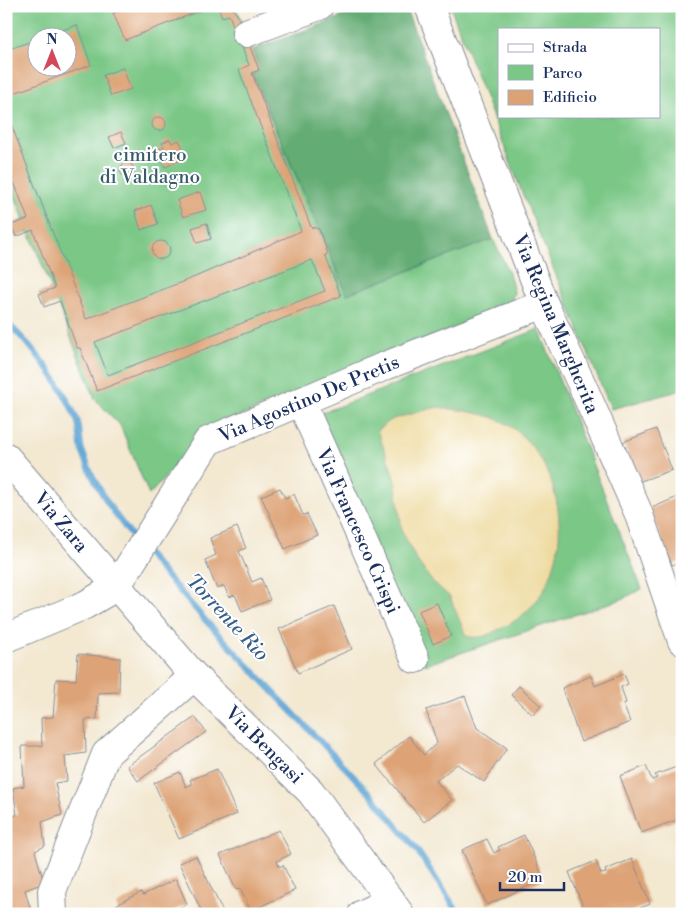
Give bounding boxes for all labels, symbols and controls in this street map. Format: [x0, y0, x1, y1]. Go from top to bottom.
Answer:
north arrow [28, 28, 78, 78]
legend [498, 28, 660, 118]
text: N [46, 31, 58, 49]
text: Strada [543, 38, 587, 57]
text: Parco [543, 64, 582, 83]
text: Edificio [543, 88, 597, 107]
park label: cimitero di Valdagno [100, 143, 200, 189]
street label: Via Regina Margherita [507, 230, 605, 418]
street label: Via Agostino De Pretis [214, 350, 403, 448]
street label: Via Francesco Crispi [310, 444, 405, 618]
street label: Via Zara [28, 486, 94, 558]
water label: Torrente Rio [180, 569, 274, 667]
street label: Via Bengasi [219, 700, 308, 789]
scale bar [500, 860, 564, 892]
text: 20 m [508, 868, 543, 887]

